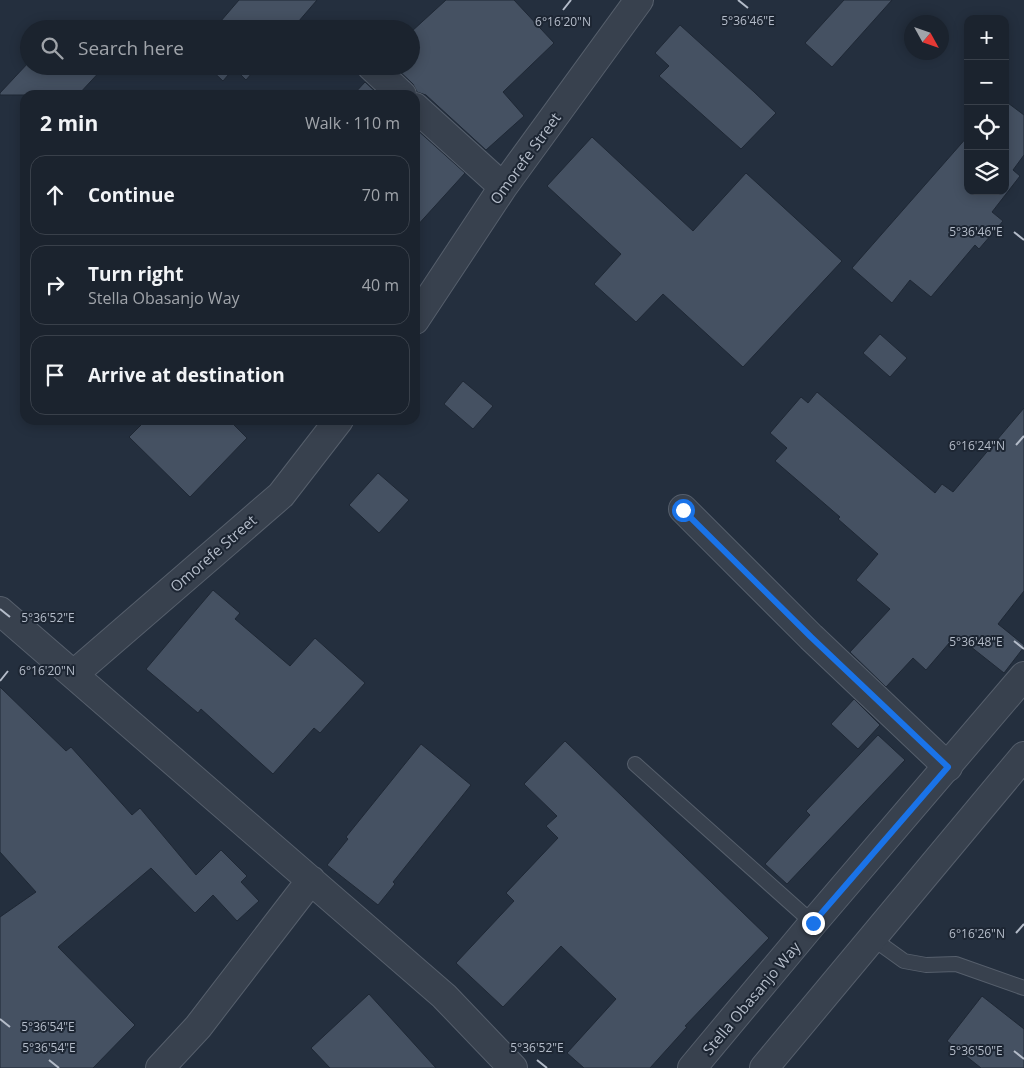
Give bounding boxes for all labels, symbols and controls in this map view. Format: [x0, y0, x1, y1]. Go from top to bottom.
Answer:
text: 5°36'46"E [721, 12, 775, 29]
text: 6°16'20"N [535, 13, 591, 30]
north arrow [904, 15, 949, 60]
map controls [964, 15, 1009, 195]
button: + [964, 15, 1009, 60]
search box [20, 20, 420, 75]
icon: search [38, 34, 66, 62]
text: Search here [78, 35, 184, 61]
button: − [964, 60, 1009, 105]
button: locate [964, 105, 1009, 150]
street label: Omorefe Street [485, 108, 565, 208]
text: 2 min [40, 109, 98, 137]
text: Walk · 110 m [305, 112, 400, 134]
button: layers [964, 150, 1009, 195]
icon: ahead [41, 181, 69, 209]
text: Continue [88, 182, 175, 208]
text: 70 m [362, 184, 399, 206]
text: 5°36'46"E [949, 223, 1003, 240]
text: Turn right [88, 261, 183, 287]
icon: right [41, 271, 69, 299]
text: 40 m [362, 274, 399, 296]
text: Stella Obasanjo Way [88, 287, 240, 309]
icon: arrive [41, 361, 69, 389]
text: Arrive at destination [88, 362, 285, 388]
text: 6°16'24"N [949, 437, 1005, 454]
route start [672, 499, 695, 522]
street label: Omorefe Street [166, 510, 260, 596]
text: 5°36'52"E [21, 609, 75, 626]
text: 5°36'48"E [949, 633, 1003, 650]
text: 6°16'20"N [19, 662, 75, 679]
route end [802, 912, 825, 935]
text: 6°16'26"N [949, 925, 1005, 942]
street label: Stella Obasanjo Way [698, 937, 805, 1059]
text: 5°36'54"E [21, 1018, 75, 1035]
text: 5°36'54"E [22, 1039, 76, 1056]
text: 5°36'52"E [510, 1039, 564, 1056]
text: 5°36'50"E [949, 1042, 1003, 1059]

